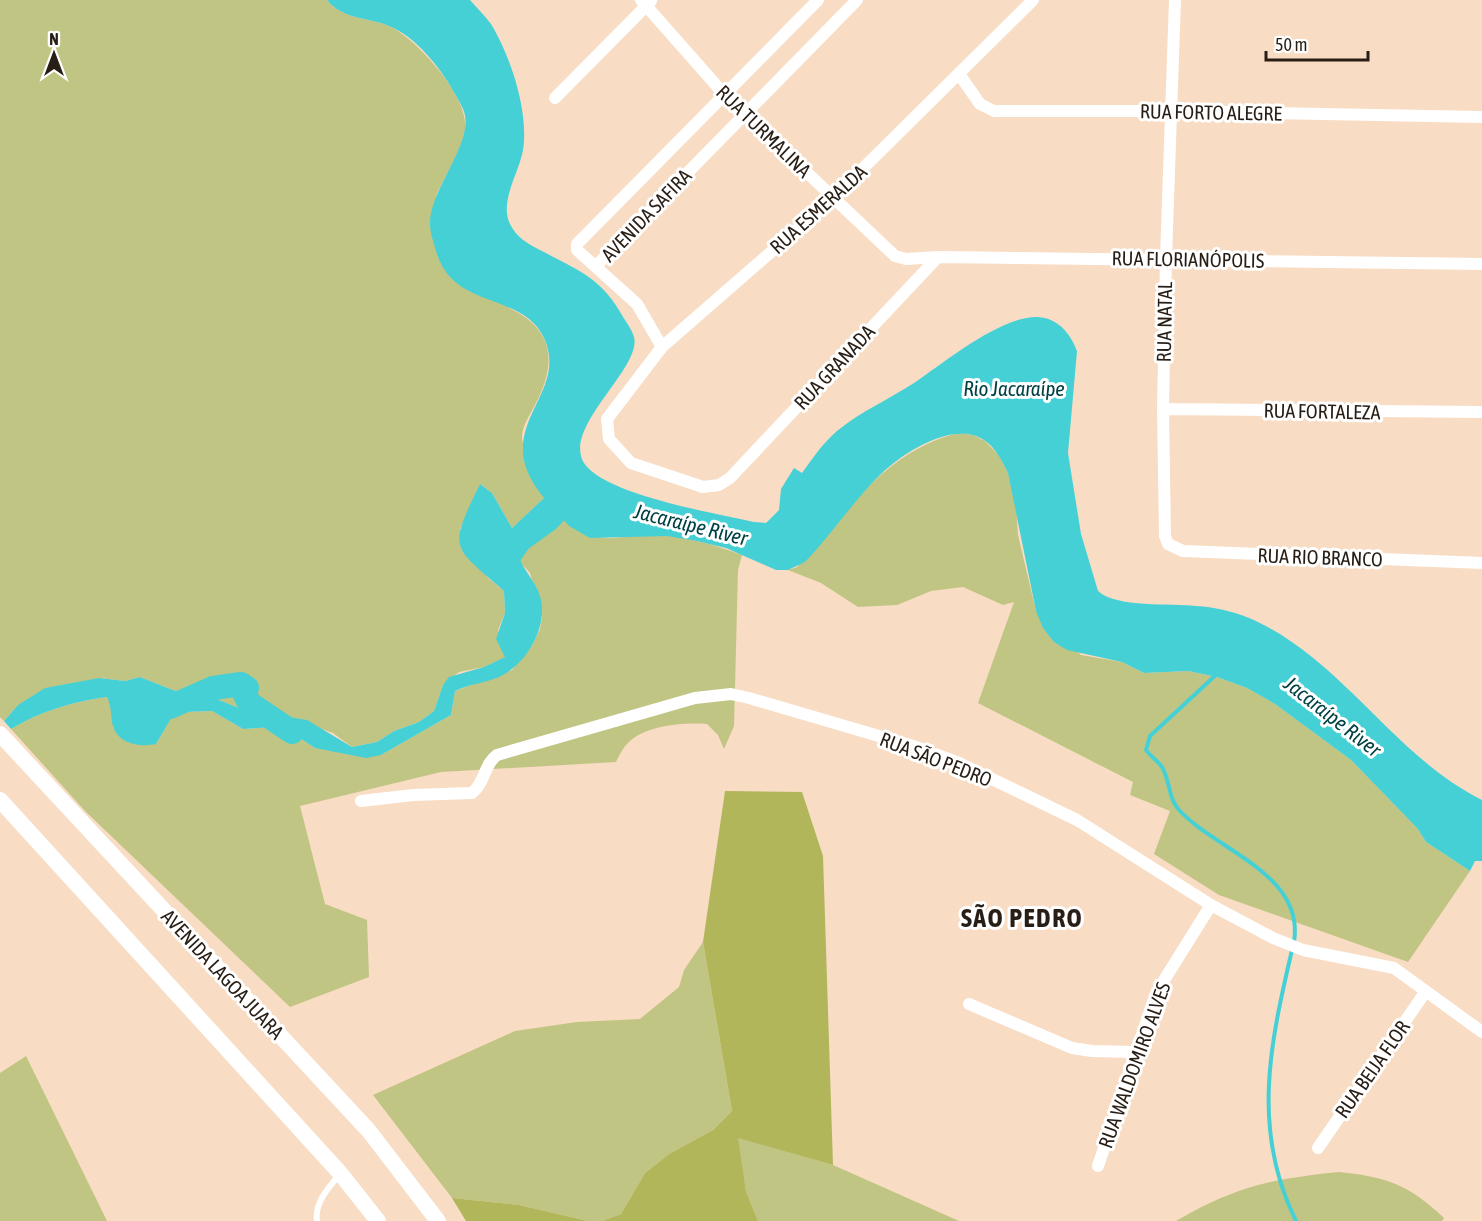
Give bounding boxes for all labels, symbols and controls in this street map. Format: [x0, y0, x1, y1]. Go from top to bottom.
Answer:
north arrow [24, 24, 84, 84]
scale bar [1266, 24, 1368, 62]
text: N [49, 30, 59, 48]
text: 50 m [1275, 34, 1307, 55]
street label: RUA TURMALINA [712, 80, 816, 182]
street label: RUA FORTO ALEGRE [1140, 99, 1283, 125]
street label: RUA ESMERALDA [765, 160, 871, 258]
street label: AVENIDA SAFIRA [596, 164, 696, 266]
street label: RUA FLORIANÓPOLIS [1112, 246, 1264, 272]
street label: RUA NATAL [1152, 281, 1176, 363]
street label: RUA GRANADA [789, 320, 879, 414]
water label: Rio Jacaraípe [963, 376, 1065, 400]
street label: RUA FORTALEZA [1263, 398, 1381, 424]
water label: Jacaraípe River [631, 498, 751, 550]
street label: RUA RIO BRANCO [1257, 543, 1383, 571]
water label: Jacaraípe River [1279, 670, 1387, 762]
street label: RUA SÃO PEDRO [877, 727, 995, 791]
district label: SÃO PEDRO [961, 903, 1083, 933]
street label: AVENIDA LAGOA JUARA [157, 905, 289, 1044]
street label: RUA WALDOMIRO ALVES [1093, 979, 1175, 1151]
street label: RUA BEIJA FLOR [1330, 1016, 1414, 1122]

